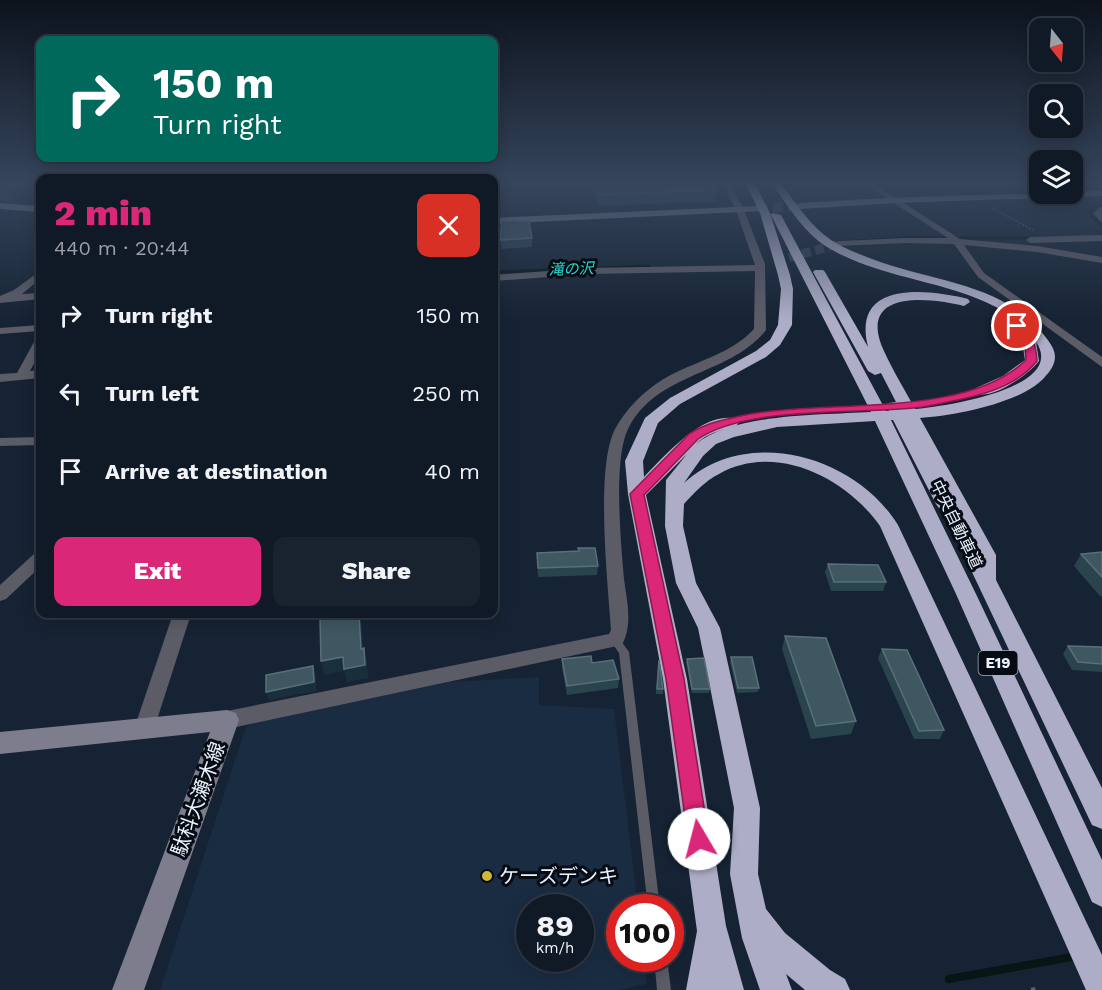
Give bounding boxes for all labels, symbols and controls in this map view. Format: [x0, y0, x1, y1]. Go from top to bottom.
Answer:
north arrow [1029, 18, 1083, 72]
map controls [1029, 18, 1083, 204]
text: 150 m [153, 59, 274, 108]
icon: right [54, 60, 132, 138]
button: search [1029, 84, 1083, 138]
text: Turn right [153, 109, 282, 141]
button: layers [1029, 150, 1083, 204]
text: 2 min [54, 192, 152, 234]
button: close [417, 194, 480, 257]
text: 440 m · 20:44 [54, 236, 189, 260]
water label: 滝の沢 [548, 259, 596, 279]
icon: right [54, 299, 87, 332]
pin [991, 300, 1042, 351]
text: Turn right [105, 303, 212, 328]
text: 150 m [416, 303, 480, 328]
icon: arrive [1000, 309, 1033, 342]
icon: left [54, 377, 87, 410]
text: Turn left [105, 381, 199, 406]
text: 250 m [412, 381, 480, 406]
icon: arrive [54, 455, 87, 488]
text: Arrive at destination [105, 459, 328, 484]
text: 40 m [424, 459, 480, 484]
street label: 中央自動車道 [927, 477, 986, 572]
button: Exit [54, 537, 261, 606]
button: Share [273, 537, 480, 606]
road number: E19 [978, 651, 1018, 675]
street label: 駄科大瀬木線 [166, 739, 230, 859]
position arrow [667, 807, 731, 871]
place label: ケーズデンキ [499, 864, 618, 888]
marker: ケーズデンキ [480, 869, 494, 883]
speed limit sign: 100 [606, 894, 684, 972]
text: 89 [536, 908, 574, 943]
text: km/h [536, 939, 574, 957]

